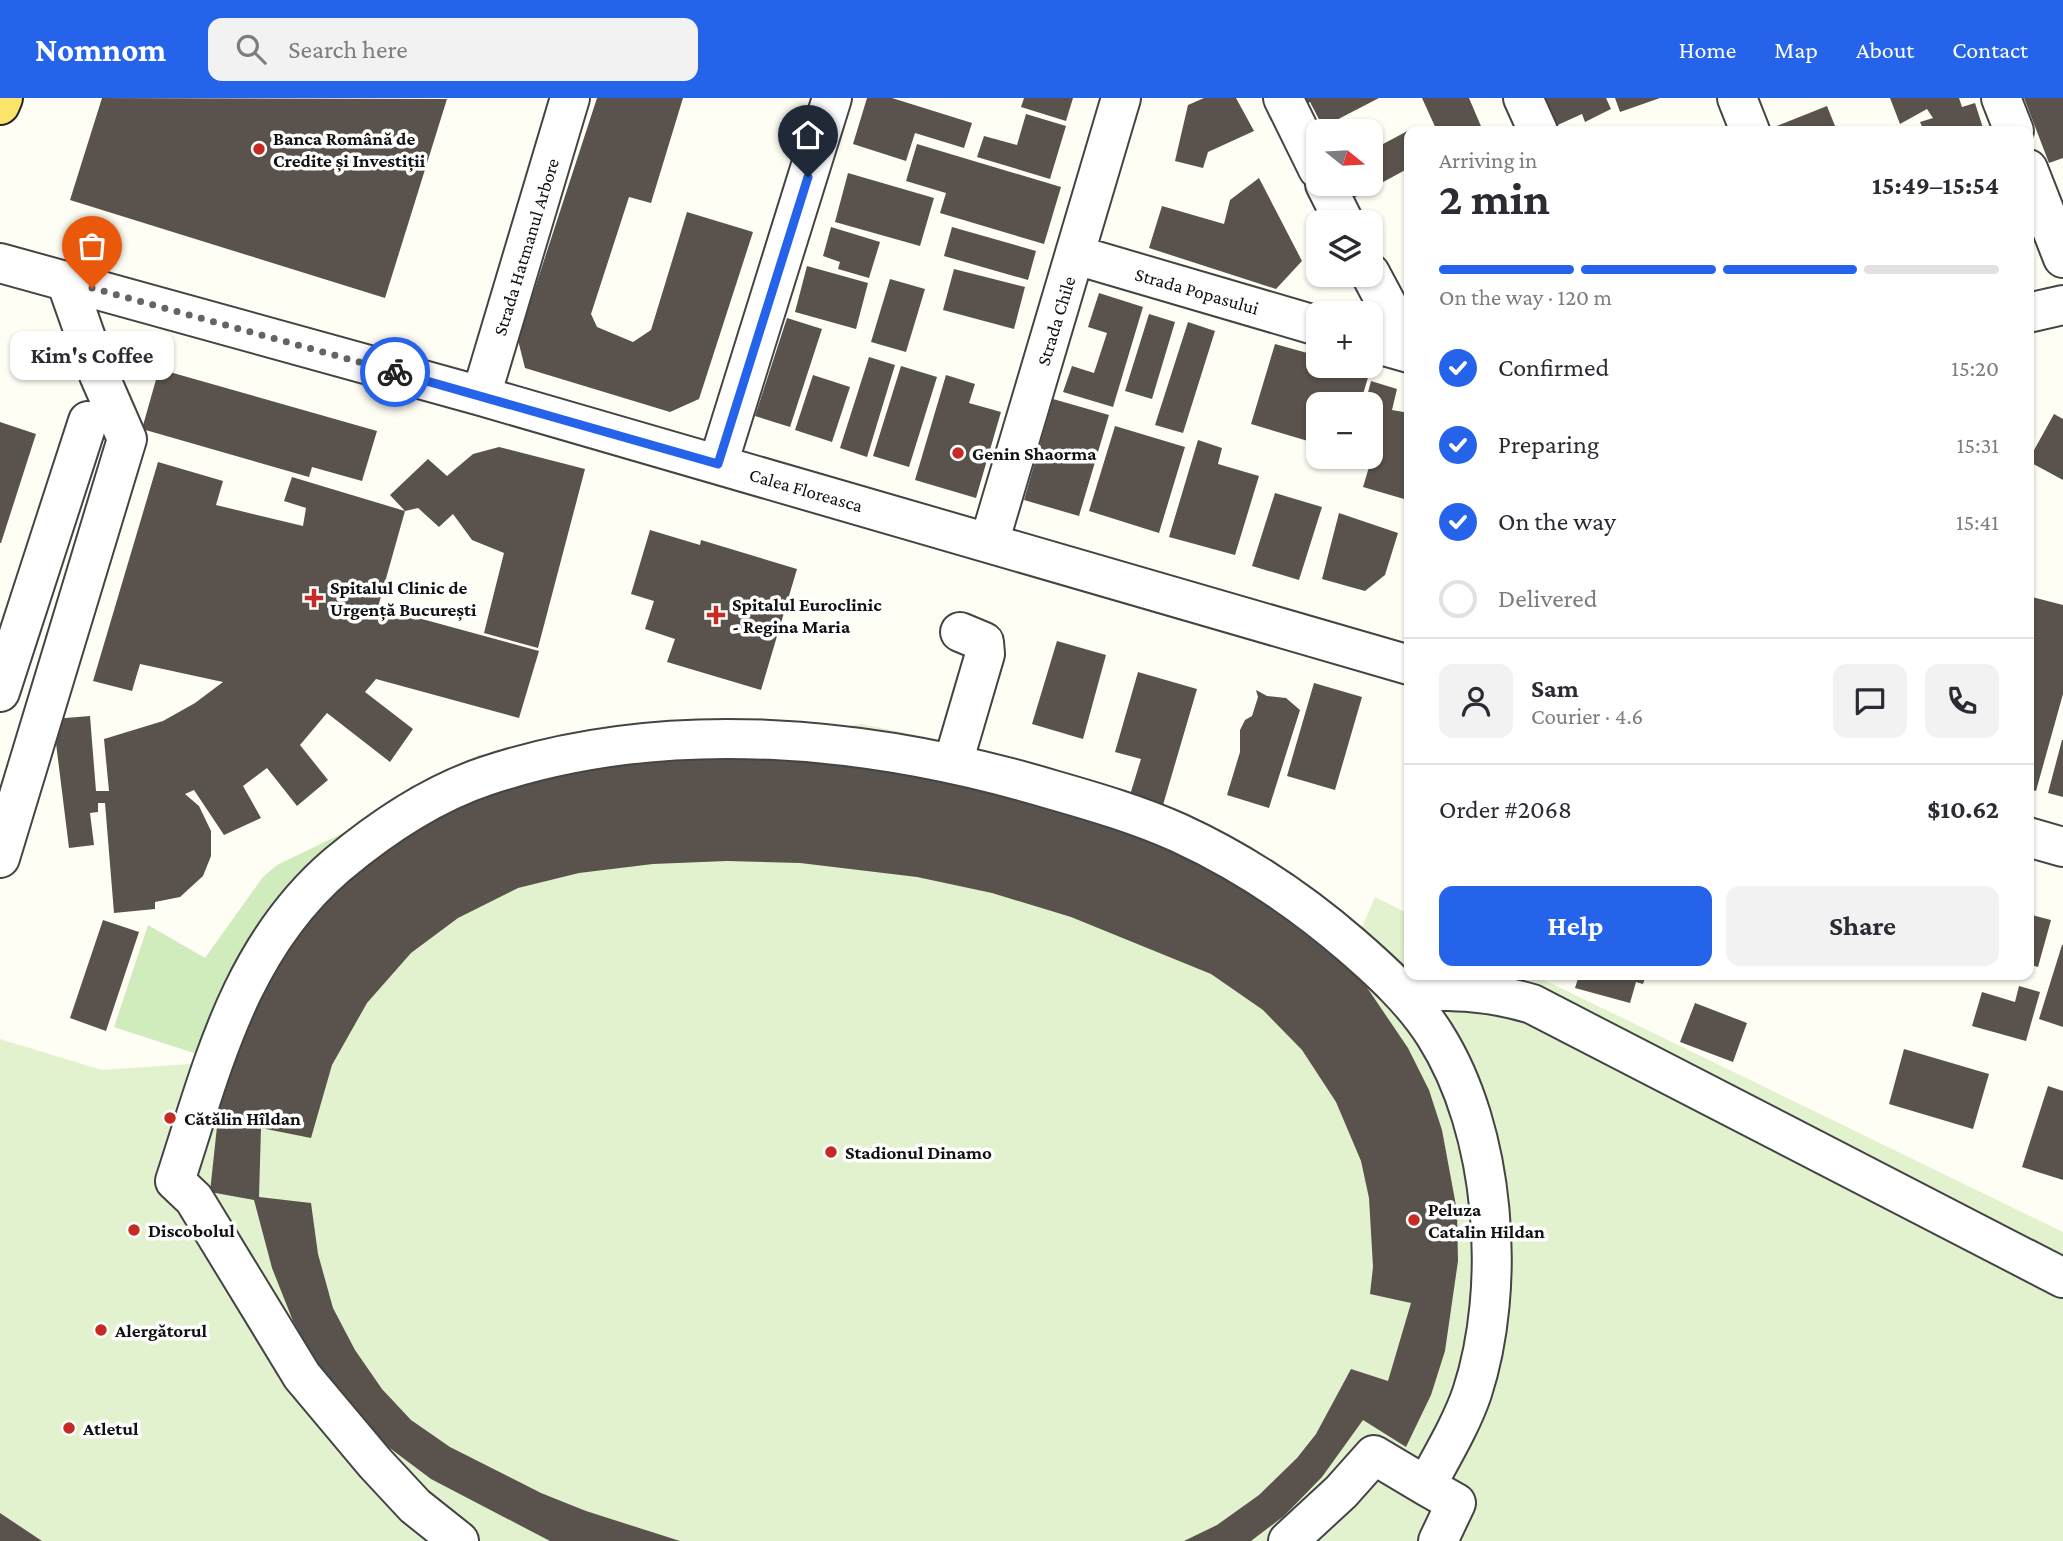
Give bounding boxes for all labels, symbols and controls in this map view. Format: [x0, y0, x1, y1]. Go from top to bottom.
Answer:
search box [208, 18, 698, 81]
icon: search [232, 30, 270, 68]
text: Nomnom [35, 31, 166, 68]
text: Search here [288, 35, 408, 64]
text: Home [1679, 36, 1736, 63]
text: Map [1774, 36, 1818, 63]
text: About [1856, 36, 1914, 63]
text: Contact [1952, 36, 2028, 63]
pin [778, 105, 838, 177]
icon: home [789, 116, 827, 154]
north arrow [1306, 119, 1382, 196]
map controls [1306, 119, 1383, 469]
place label: Banca Română de Credite și Investiții [273, 128, 426, 172]
marker: Banca Română de Credite și Investiții [251, 141, 267, 157]
text: Arriving in [1439, 147, 1537, 173]
street label: Strada Hatmanul Arbore [489, 156, 563, 338]
text: 15:49–15:54 [1872, 171, 1999, 200]
text: 2 min [1439, 173, 1550, 224]
button: layers [1306, 210, 1383, 287]
pin [62, 216, 122, 288]
icon: bag [73, 227, 111, 265]
street label: Strada Popasului [1133, 263, 1261, 319]
street label: Strada Chile [1032, 274, 1080, 368]
text: On the way · 120 m [1439, 284, 1612, 310]
button: + [1306, 301, 1383, 378]
callout: Kim's Coffee [10, 330, 174, 379]
courier [360, 337, 430, 407]
text: Kim's Coffee [31, 342, 153, 368]
icon: check [1439, 349, 1477, 387]
icon: bike [376, 353, 414, 391]
text: Confirmed [1498, 353, 1609, 382]
text: 15:20 [1951, 355, 1999, 381]
button: − [1306, 392, 1383, 469]
icon: check [1439, 426, 1477, 464]
text: Preparing [1498, 430, 1599, 459]
text: 15:31 [1957, 432, 1999, 458]
place label: Genin Shaorma [972, 443, 1097, 464]
marker: Genin Shaorma [950, 445, 966, 461]
street label: Calea Floreasca [747, 464, 865, 516]
icon: check [1439, 503, 1477, 541]
text: On the way [1498, 507, 1616, 536]
text: 15:41 [1956, 509, 1999, 535]
place label: Spitalul Clinic de Urgență București [330, 577, 477, 621]
text: Delivered [1498, 584, 1597, 613]
marker: Spitalul Clinic de Urgență București [304, 588, 324, 608]
place label: Spitalul Euroclinic - Regina Maria [732, 594, 882, 637]
marker: Spitalul Euroclinic - Regina Maria [706, 605, 726, 625]
button: person [1439, 664, 1513, 738]
button: chat [1833, 664, 1907, 738]
button: phone [1925, 664, 1999, 738]
text: Sam [1531, 674, 1579, 703]
text: Courier · 4.6 [1531, 703, 1643, 729]
text: Order #2068 [1439, 795, 1572, 824]
text: $10.62 [1927, 795, 1999, 824]
button: Help [1439, 886, 1712, 966]
button: Share [1726, 886, 1999, 966]
place label: Cătălin Hîldan [184, 1108, 301, 1129]
marker: Cătălin Hîldan [162, 1110, 178, 1126]
place label: Stadionul Dinamo [845, 1142, 992, 1163]
marker: Stadionul Dinamo [823, 1144, 839, 1160]
place label: Peluza Catalin Hildan [1428, 1199, 1545, 1242]
marker: Peluza Catalin Hildan [1406, 1212, 1422, 1228]
place label: Discobolul [148, 1220, 235, 1241]
marker: Discobolul [126, 1222, 142, 1238]
place label: Alergătorul [114, 1320, 208, 1341]
marker: Alergătorul [93, 1322, 109, 1338]
place label: Atletul [82, 1418, 139, 1439]
marker: Atletul [61, 1420, 77, 1436]

